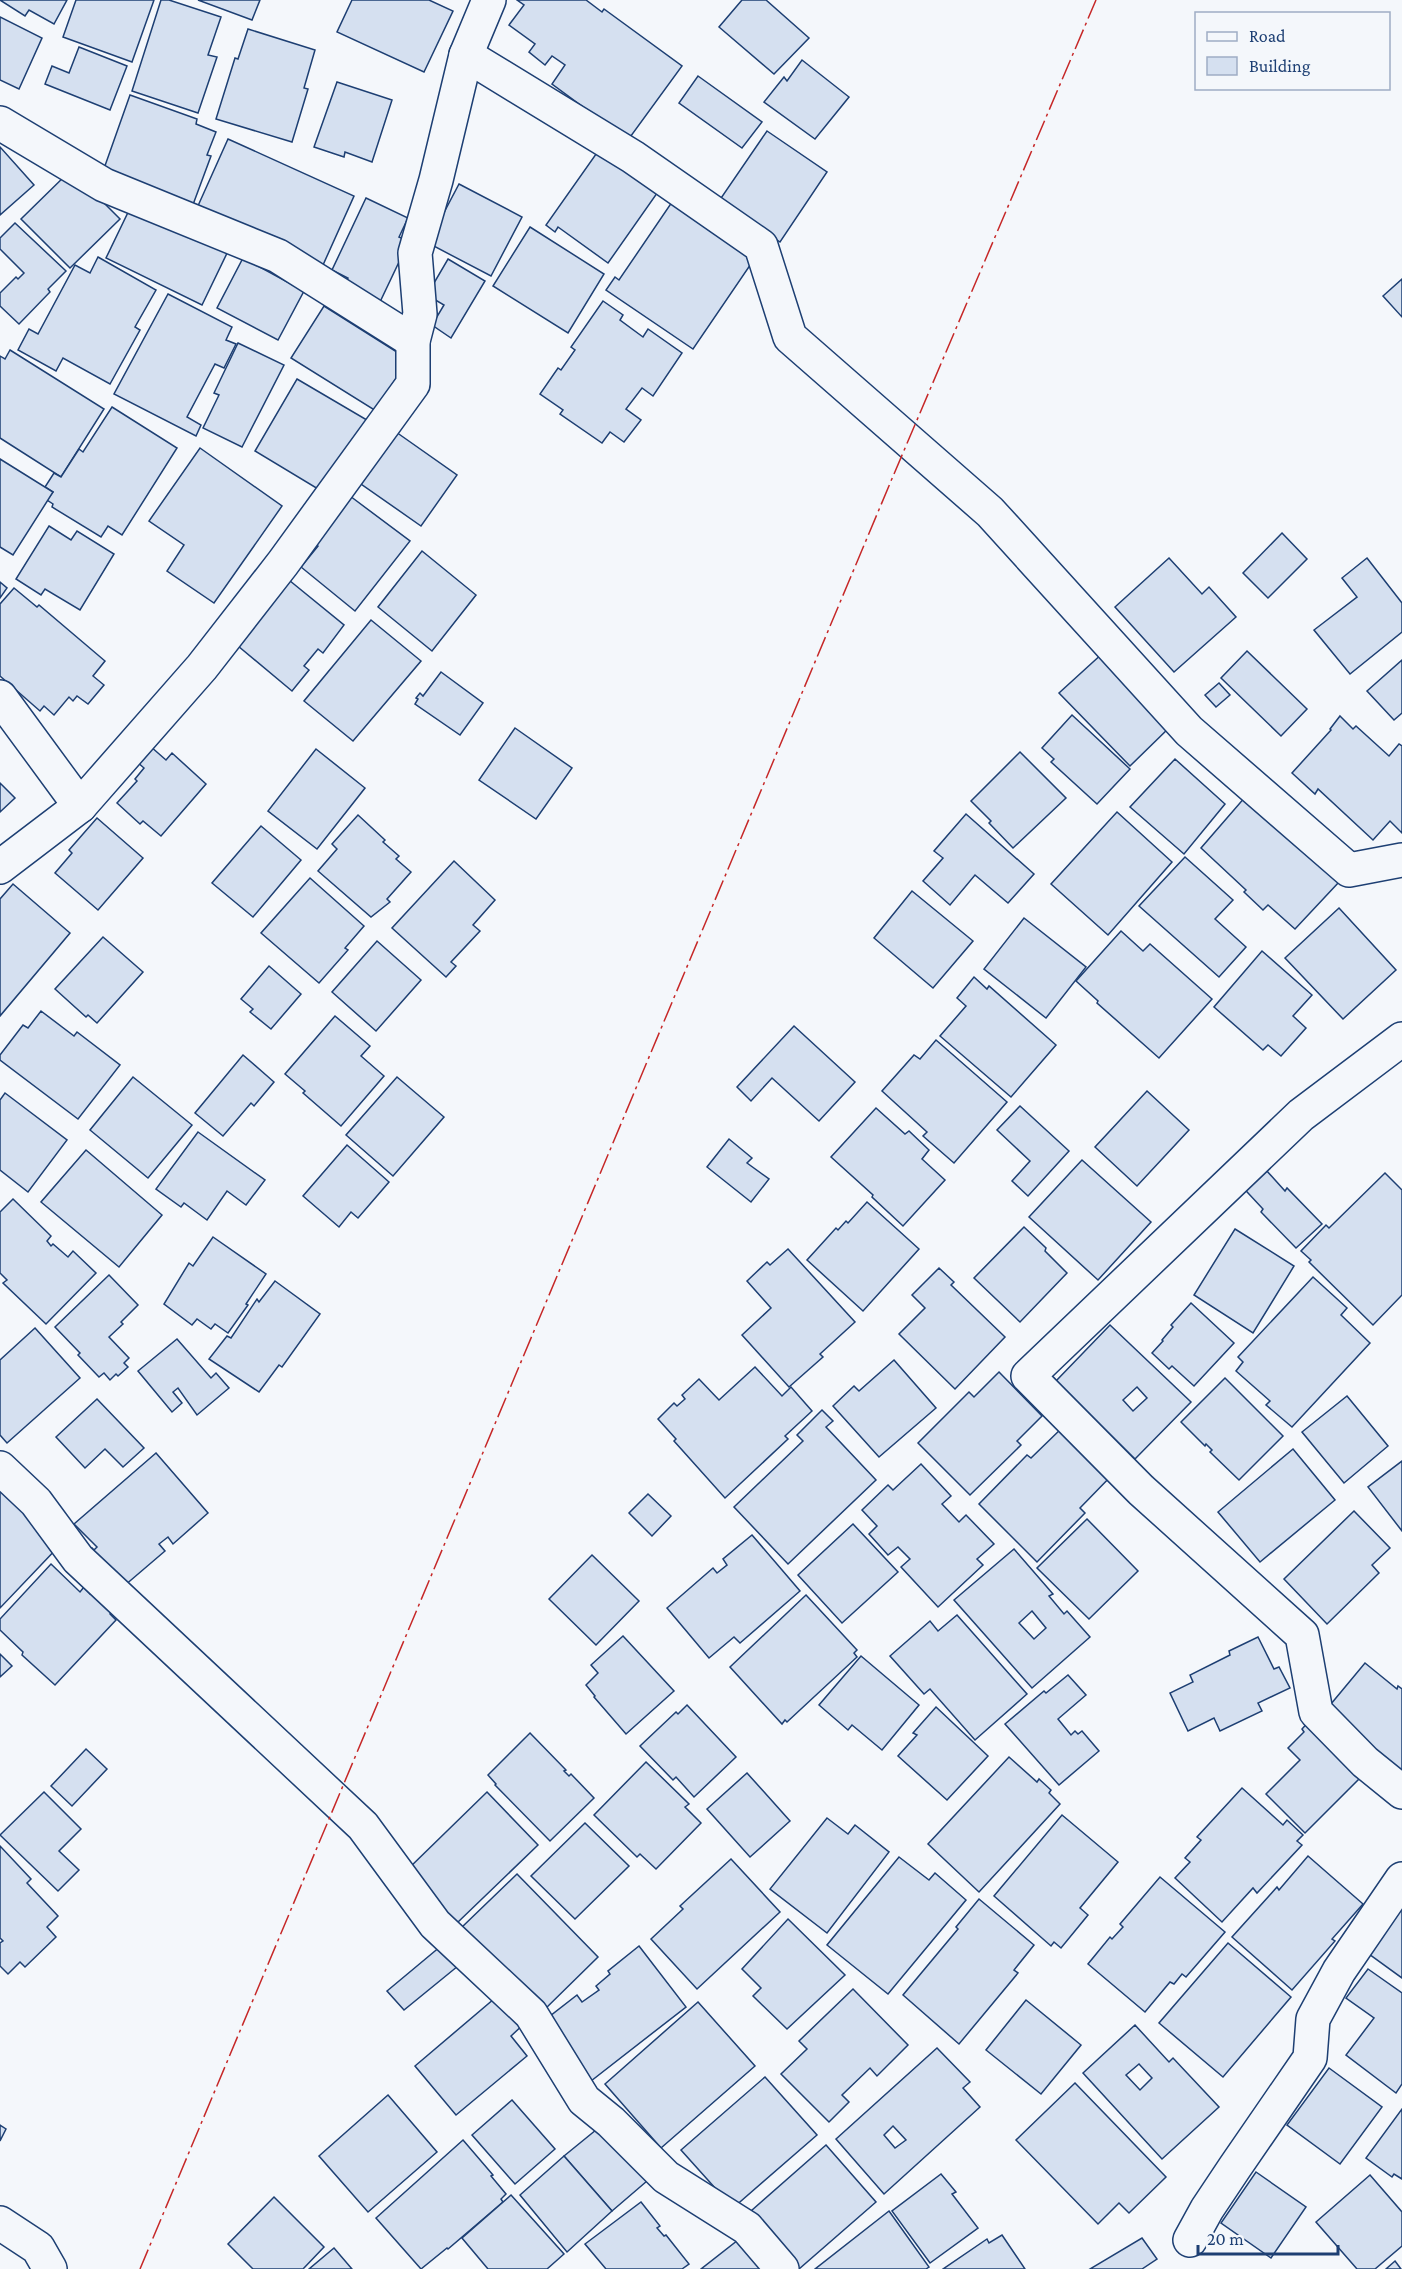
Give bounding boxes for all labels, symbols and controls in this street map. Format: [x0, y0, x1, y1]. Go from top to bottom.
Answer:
legend [1195, 12, 1390, 90]
text: Road [1249, 26, 1286, 46]
text: Building [1249, 56, 1311, 76]
scale bar [1198, 2218, 1338, 2256]
text: 20 m [1207, 2229, 1244, 2249]

